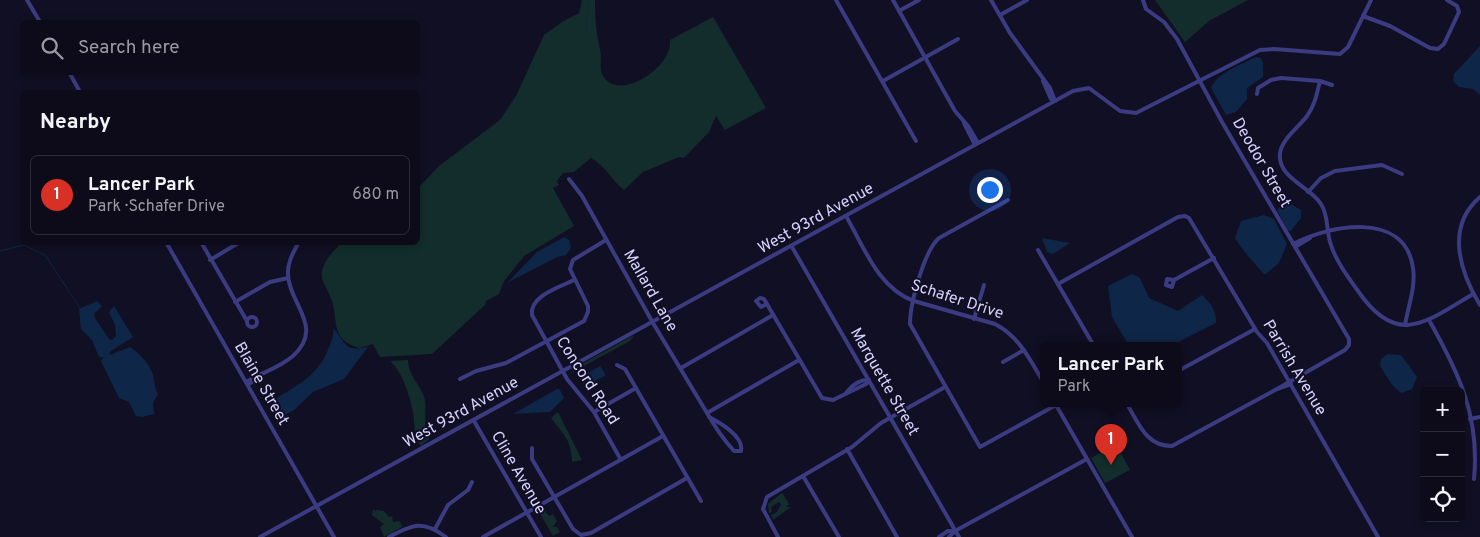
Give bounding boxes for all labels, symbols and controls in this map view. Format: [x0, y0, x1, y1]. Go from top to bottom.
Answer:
search box [20, 20, 420, 75]
icon: search [38, 34, 66, 62]
text: Search here [78, 36, 180, 60]
text: Nearby [40, 109, 111, 136]
street label: Deodor Street [1227, 114, 1295, 212]
text: Lancer Park [88, 173, 195, 197]
your location [977, 177, 1003, 203]
street label: West 93rd Avenue [755, 179, 877, 259]
text: 1 [54, 185, 60, 205]
text: 680 m [352, 185, 399, 205]
text: Park · Schafer Drive [88, 197, 225, 217]
street label: Mallard Lane [618, 246, 682, 336]
street label: Schafer Drive [908, 276, 1006, 324]
street label: Parrish Avenue [1258, 317, 1330, 419]
street label: Marquette Street [845, 324, 923, 440]
street label: Concord Road [551, 333, 623, 429]
street label: Blaine Street [229, 339, 293, 429]
popup [1040, 342, 1182, 407]
text: Lancer Park [1057, 353, 1165, 377]
street label: West 93rd Avenue [400, 373, 522, 453]
text: Park [1057, 377, 1090, 397]
map controls [1420, 387, 1465, 522]
button: + [1420, 387, 1465, 432]
pin: 1 [1095, 424, 1127, 465]
street label: Cline Avenue [486, 428, 550, 518]
button: − [1420, 432, 1465, 477]
button: locate [1420, 477, 1465, 522]

